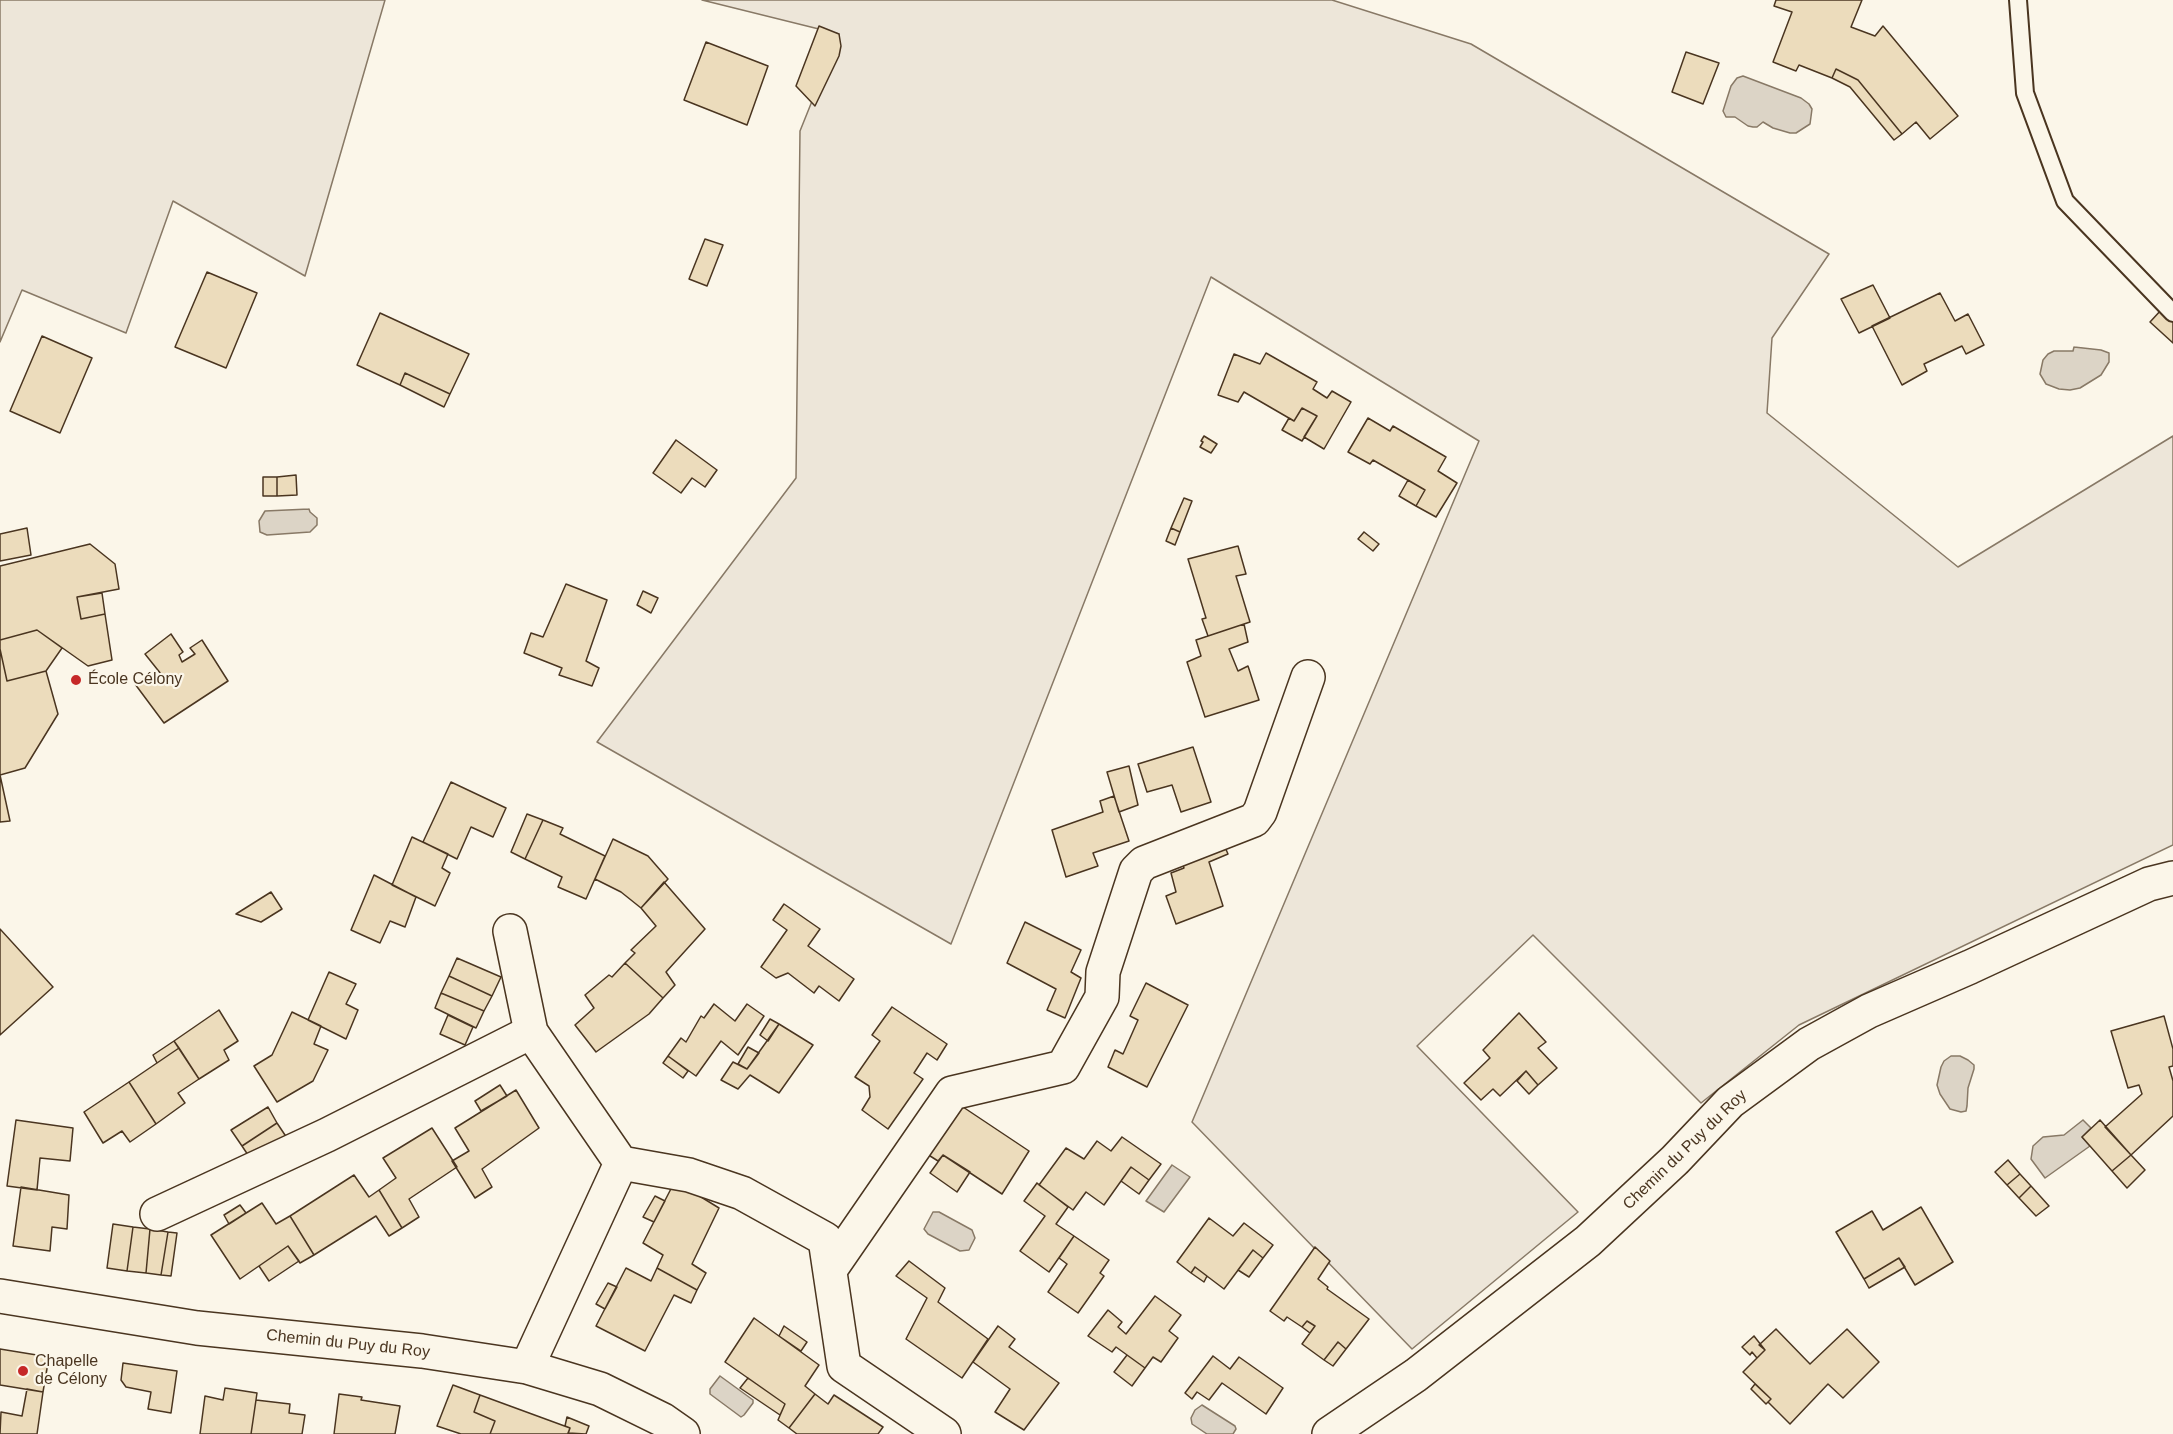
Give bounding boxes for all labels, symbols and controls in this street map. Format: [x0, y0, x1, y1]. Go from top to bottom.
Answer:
place label: École Célony [88, 670, 182, 690]
marker: École Célony [69, 673, 83, 687]
street label: Chemin du Puy du Roy [1619, 1086, 1751, 1214]
street label: Chemin du Puy du Roy [265, 1326, 431, 1362]
place label: Chapelle de Célony [35, 1352, 107, 1390]
marker: Chapelle de Célony [16, 1364, 30, 1378]

